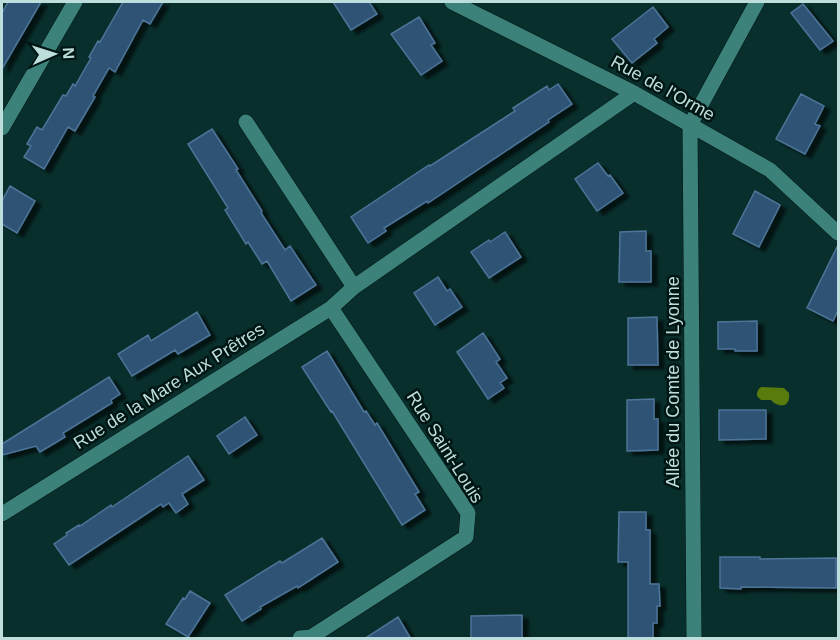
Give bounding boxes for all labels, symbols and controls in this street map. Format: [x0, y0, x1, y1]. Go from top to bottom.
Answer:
north arrow [24, 24, 84, 84]
text: N [60, 47, 77, 59]
street label: Rue de l'Orme [608, 51, 718, 125]
street label: Allée du Comte de Lyonne [663, 276, 683, 488]
street label: Rue de la Mare Aux Prêtres [70, 319, 268, 453]
street label: Rue Saint-Louis [403, 387, 487, 507]

